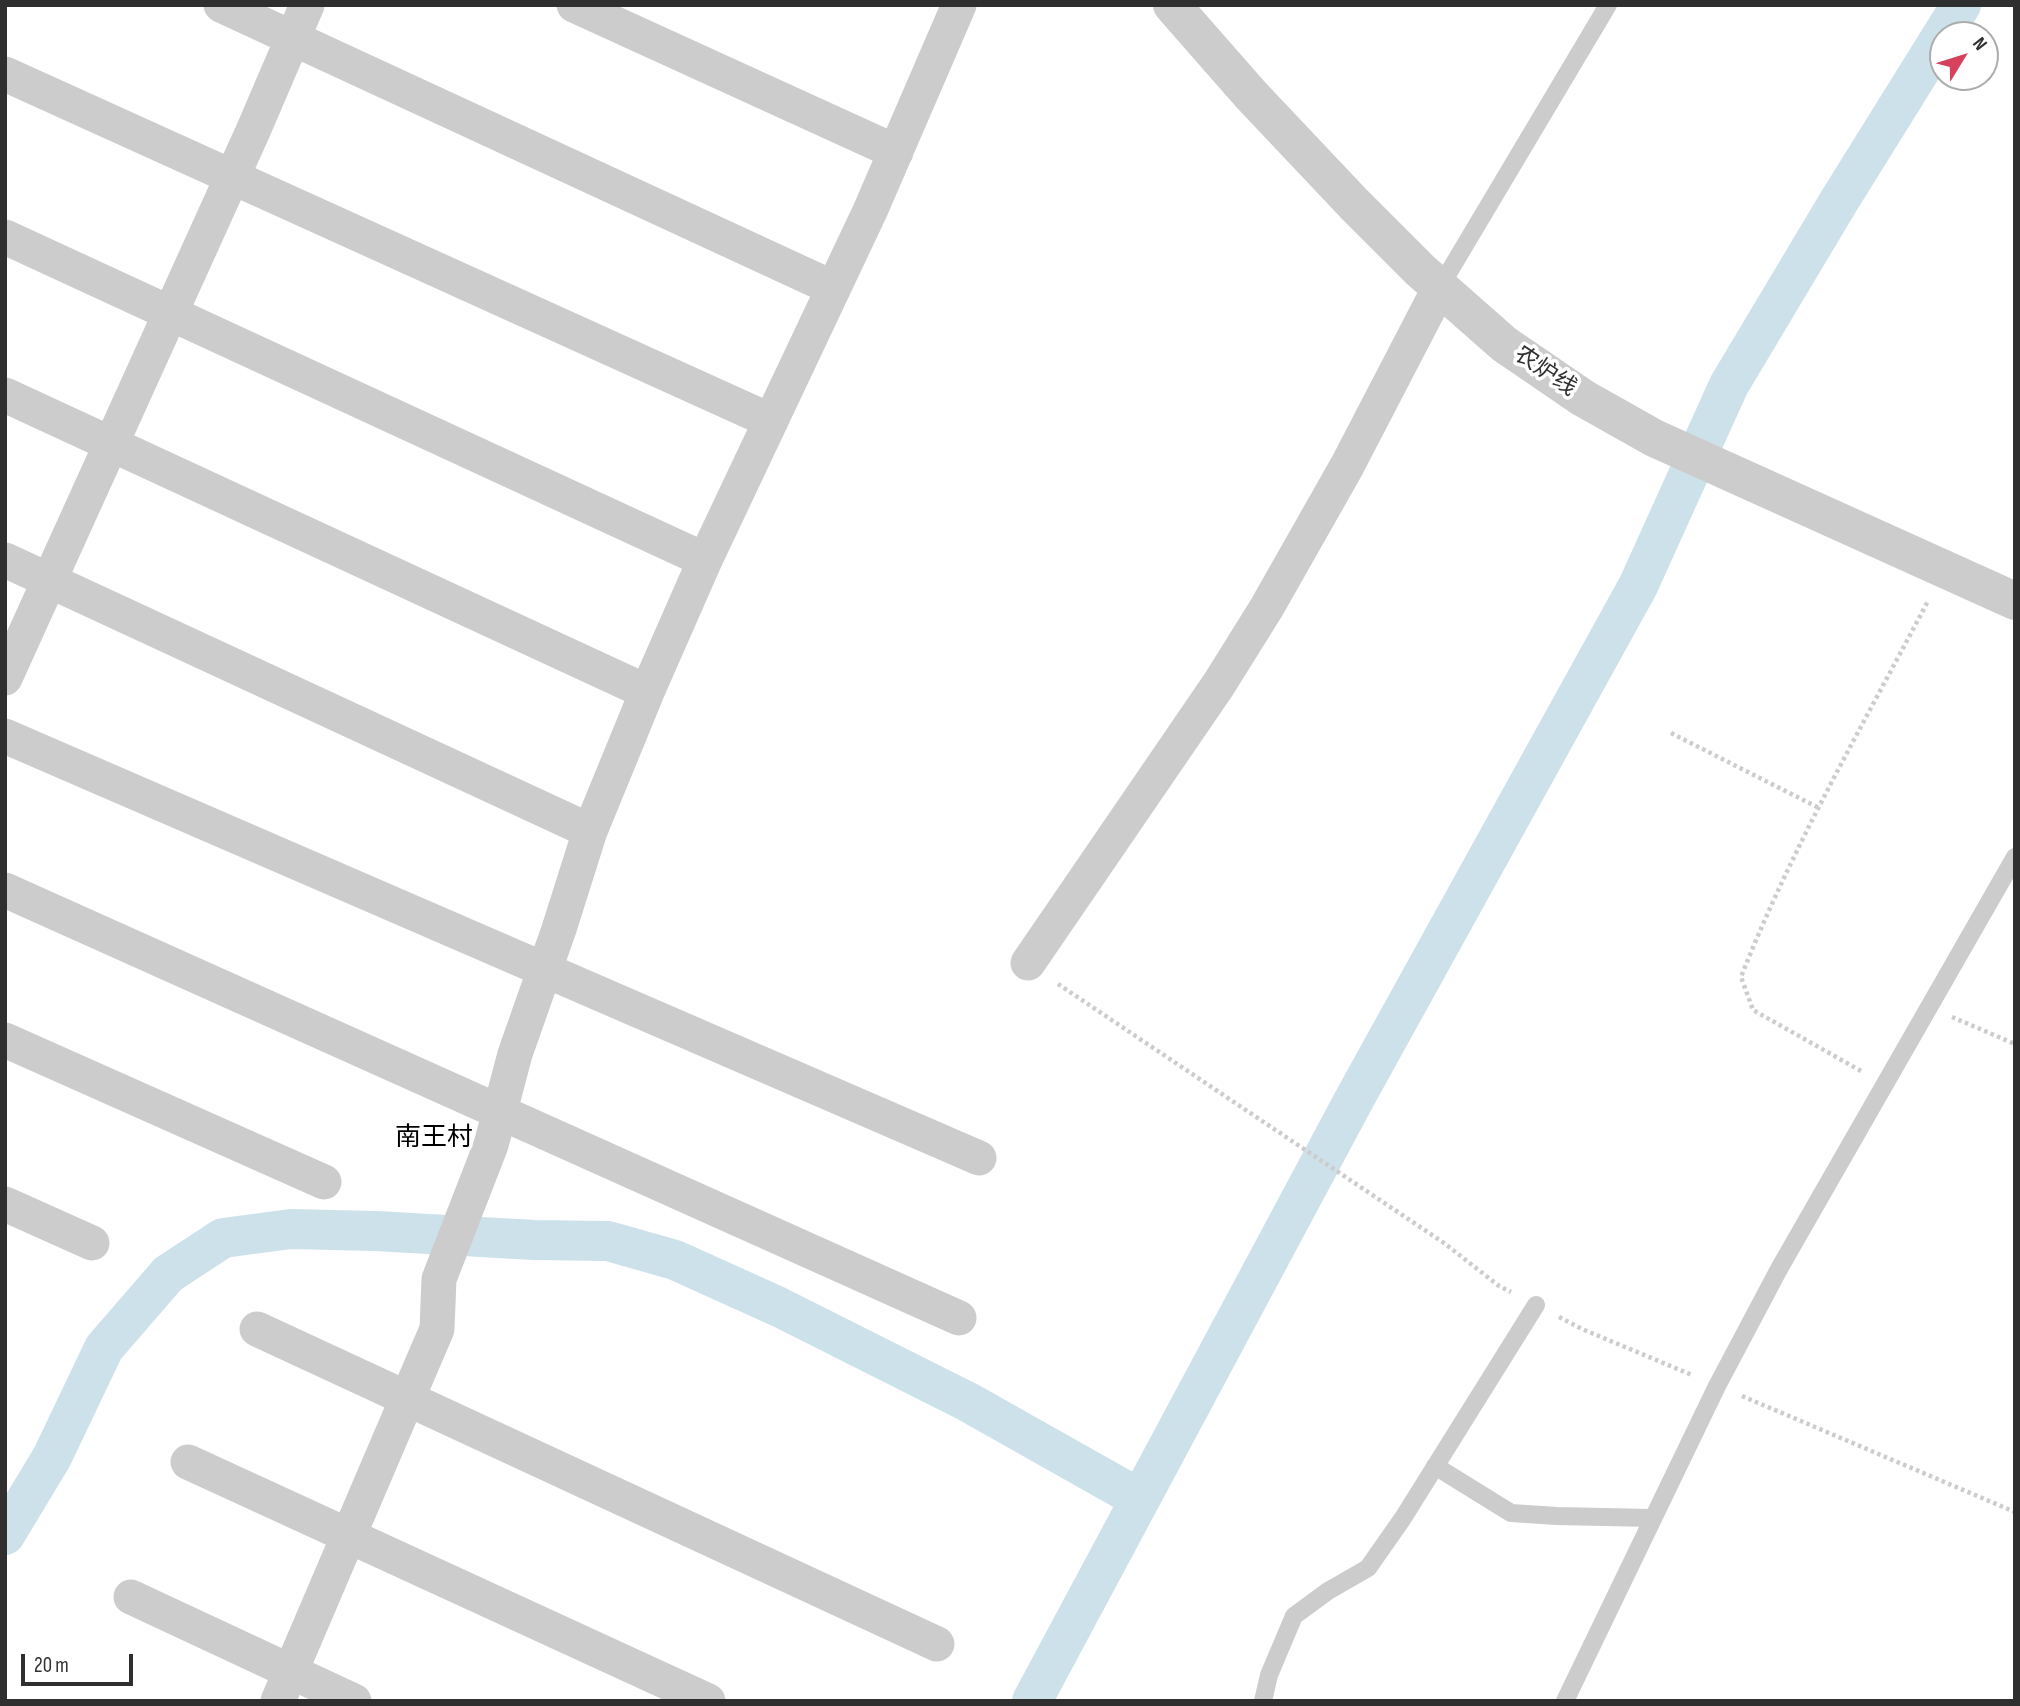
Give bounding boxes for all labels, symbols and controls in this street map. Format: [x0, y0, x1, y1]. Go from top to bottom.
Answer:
north arrow [1929, 21, 1999, 91]
text: N [1967, 33, 1992, 55]
street label: 农炉线 [1509, 341, 1581, 403]
district label: 南王村 [395, 1122, 473, 1154]
scale bar [24, 1640, 136, 1684]
text: 20 m [34, 1653, 69, 1678]

